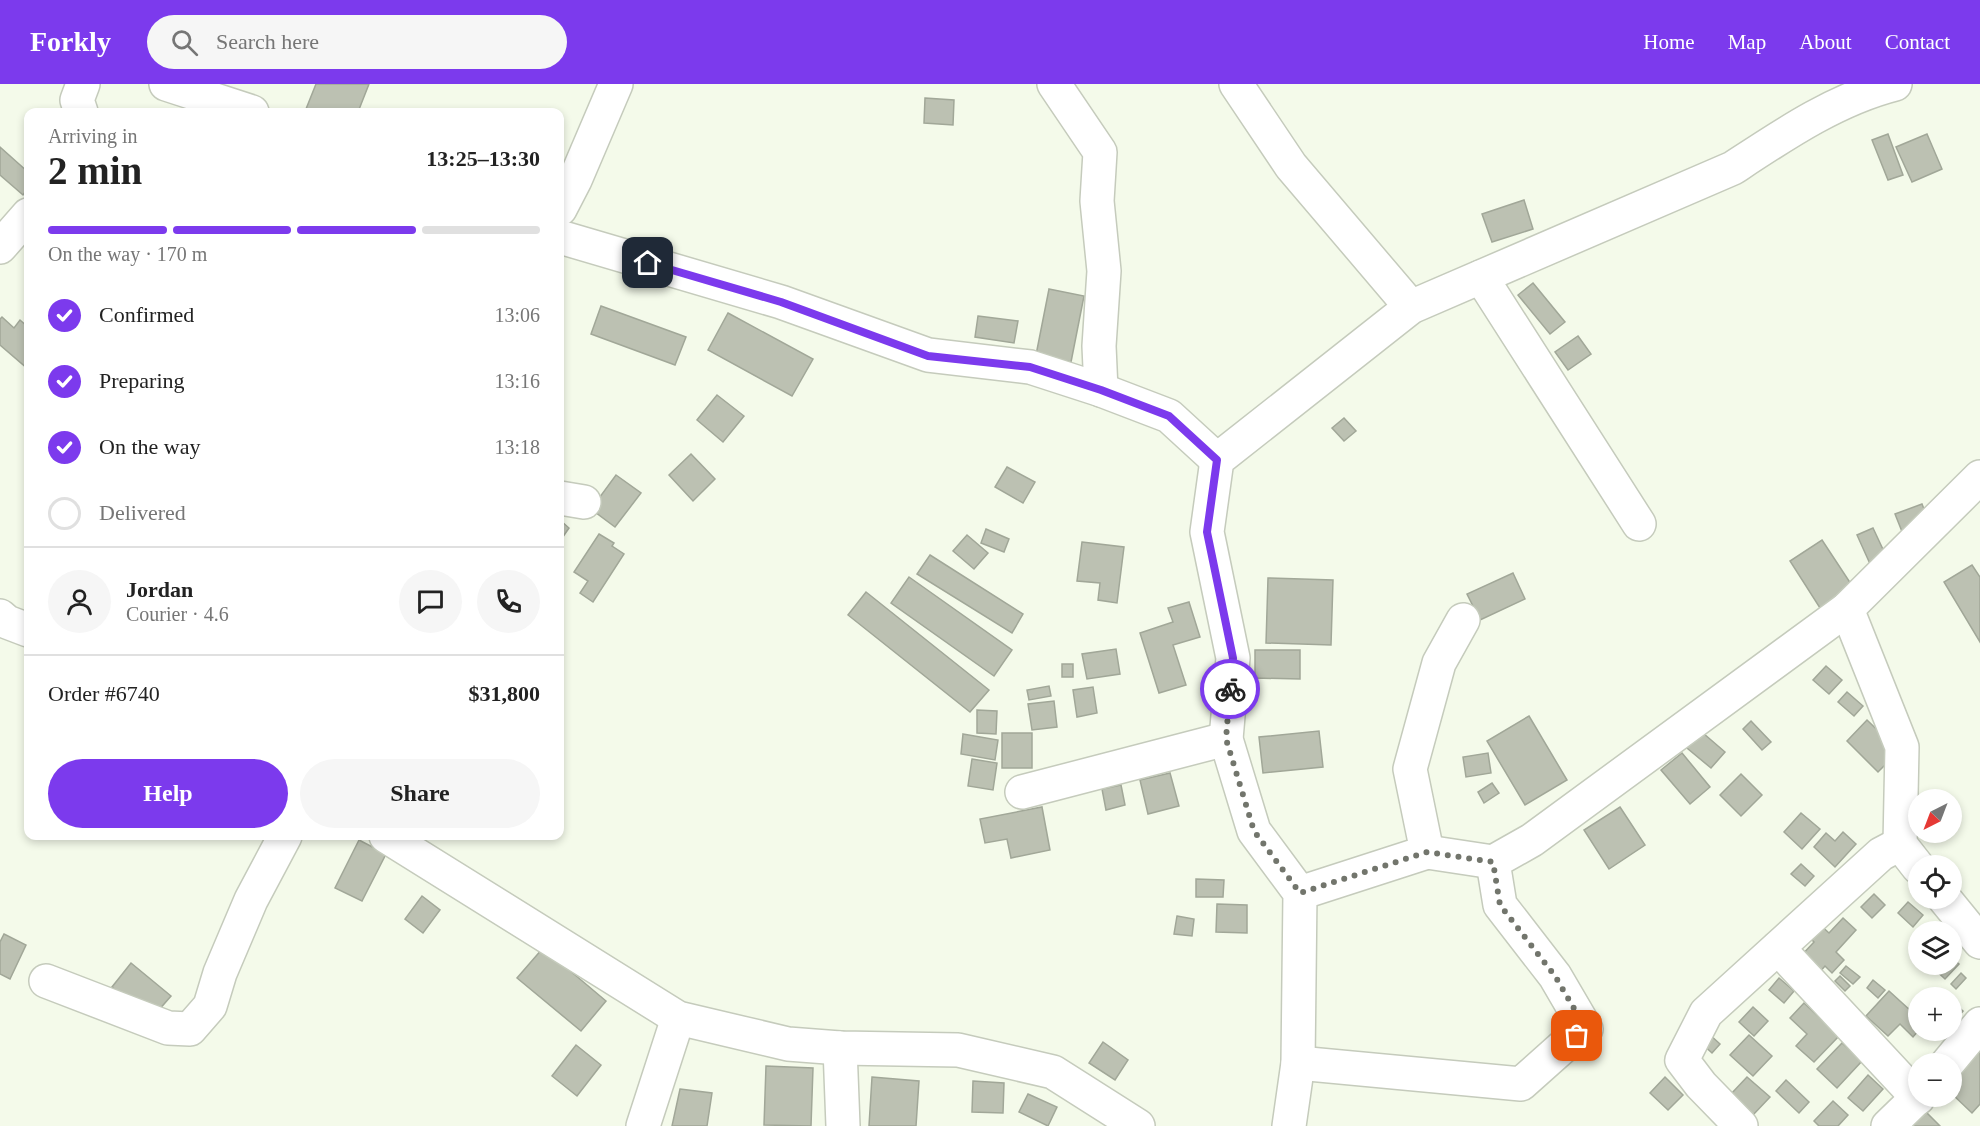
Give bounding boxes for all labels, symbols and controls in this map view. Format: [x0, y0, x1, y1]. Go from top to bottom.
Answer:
search box [147, 15, 567, 69]
text: Forkly [30, 26, 111, 57]
icon: search [168, 26, 201, 59]
text: Search here [216, 29, 319, 54]
text: Home [1643, 30, 1695, 54]
text: Map [1728, 30, 1766, 54]
text: About [1799, 30, 1852, 54]
text: Contact [1885, 30, 1950, 54]
text: Arriving in [48, 125, 137, 147]
text: 13:25–13:30 [426, 146, 540, 171]
text: 2 min [48, 149, 142, 192]
pin [622, 237, 673, 288]
text: On the way · 170 m [48, 243, 207, 265]
icon: home [631, 246, 664, 279]
icon: check [48, 299, 81, 332]
text: Confirmed [99, 302, 194, 327]
text: 13:06 [494, 304, 540, 326]
icon: check [48, 365, 81, 398]
text: Preparing [99, 368, 185, 393]
text: 13:16 [494, 370, 540, 392]
icon: check [48, 431, 81, 464]
text: On the way [99, 434, 200, 459]
text: 13:18 [494, 436, 540, 458]
text: Delivered [99, 500, 186, 525]
button: person [48, 570, 111, 633]
button: chat [399, 570, 462, 633]
button: phone [477, 570, 540, 633]
text: Jordan [126, 577, 193, 602]
text: Courier · 4.6 [126, 603, 229, 625]
courier [1200, 659, 1260, 719]
icon: bike [1214, 673, 1247, 706]
text: Order #6740 [48, 681, 160, 706]
text: $31,800 [469, 681, 540, 706]
button: Help [48, 759, 288, 828]
button: Share [300, 759, 540, 828]
north arrow [1908, 789, 1962, 843]
map controls [1908, 789, 1962, 1107]
button: locate [1908, 855, 1962, 909]
button: layers [1908, 921, 1962, 975]
button: + [1908, 987, 1962, 1041]
pin [1551, 1010, 1602, 1061]
icon: bag [1560, 1019, 1593, 1052]
button: − [1908, 1053, 1962, 1107]

